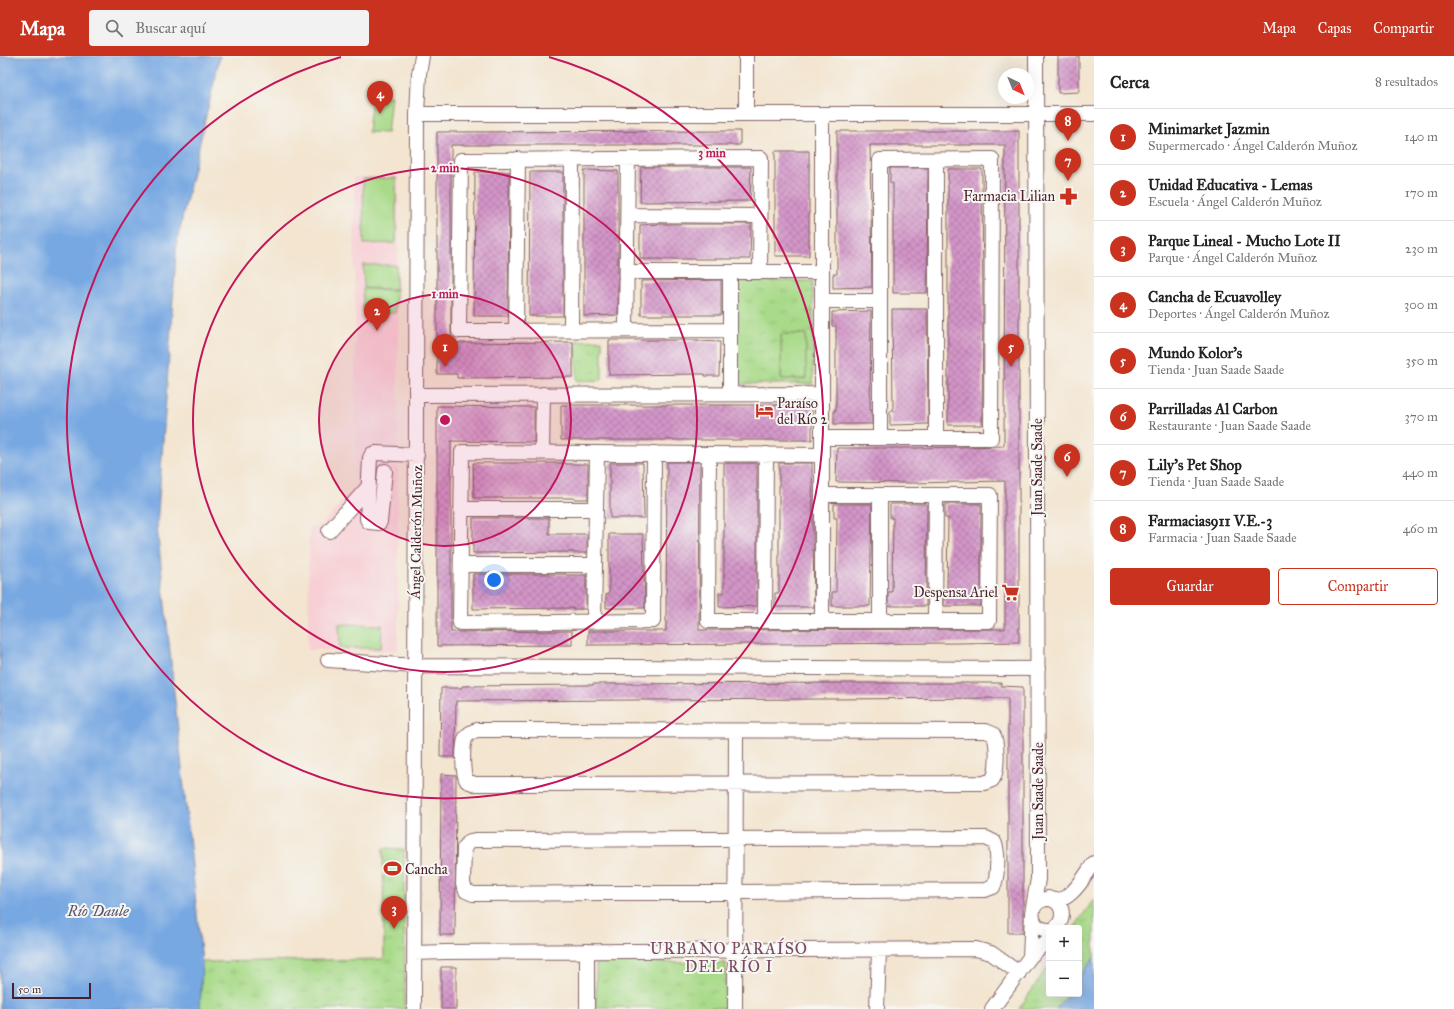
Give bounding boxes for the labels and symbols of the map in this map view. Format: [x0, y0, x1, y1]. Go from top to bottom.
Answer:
north arrow [998, 68, 1034, 104]
pin: 4 [367, 81, 393, 114]
pin: 8 [1055, 108, 1081, 141]
text: 3 min [698, 146, 726, 161]
pin: 7 [1055, 148, 1081, 181]
text: 2 min [431, 161, 460, 175]
pharmacy icon: Farmacia Lilian [1058, 186, 1078, 206]
place label: Farmacia Lilian [963, 188, 1055, 205]
text: 1 min [431, 287, 459, 301]
pin: 2 [364, 298, 390, 331]
pin: 1 [432, 334, 458, 367]
pin: 5 [998, 334, 1024, 367]
place label: Paraíso del Río 2 [777, 395, 827, 428]
hotel icon: Paraíso del Río 2 [754, 401, 774, 421]
centre of rings [438, 413, 452, 427]
street label: Juan Saade Saade [1029, 418, 1047, 518]
pin: 6 [1054, 444, 1080, 477]
street label: Ángel Calderón Muñoz [405, 464, 426, 600]
your location [484, 570, 504, 590]
supermarket icon: Despensa Ariel [1001, 582, 1021, 602]
place label: Despensa Ariel [913, 584, 998, 601]
street label: Juan Saade Saade [1030, 742, 1048, 842]
sports icon: Cancha [382, 859, 402, 879]
place label: Cancha [405, 861, 448, 878]
pin: 3 [381, 896, 407, 929]
water label: Río Daule [66, 902, 129, 920]
district label: URBANO PARAÍSO DEL RÍO I [650, 937, 808, 976]
scale bar [12, 981, 91, 1000]

